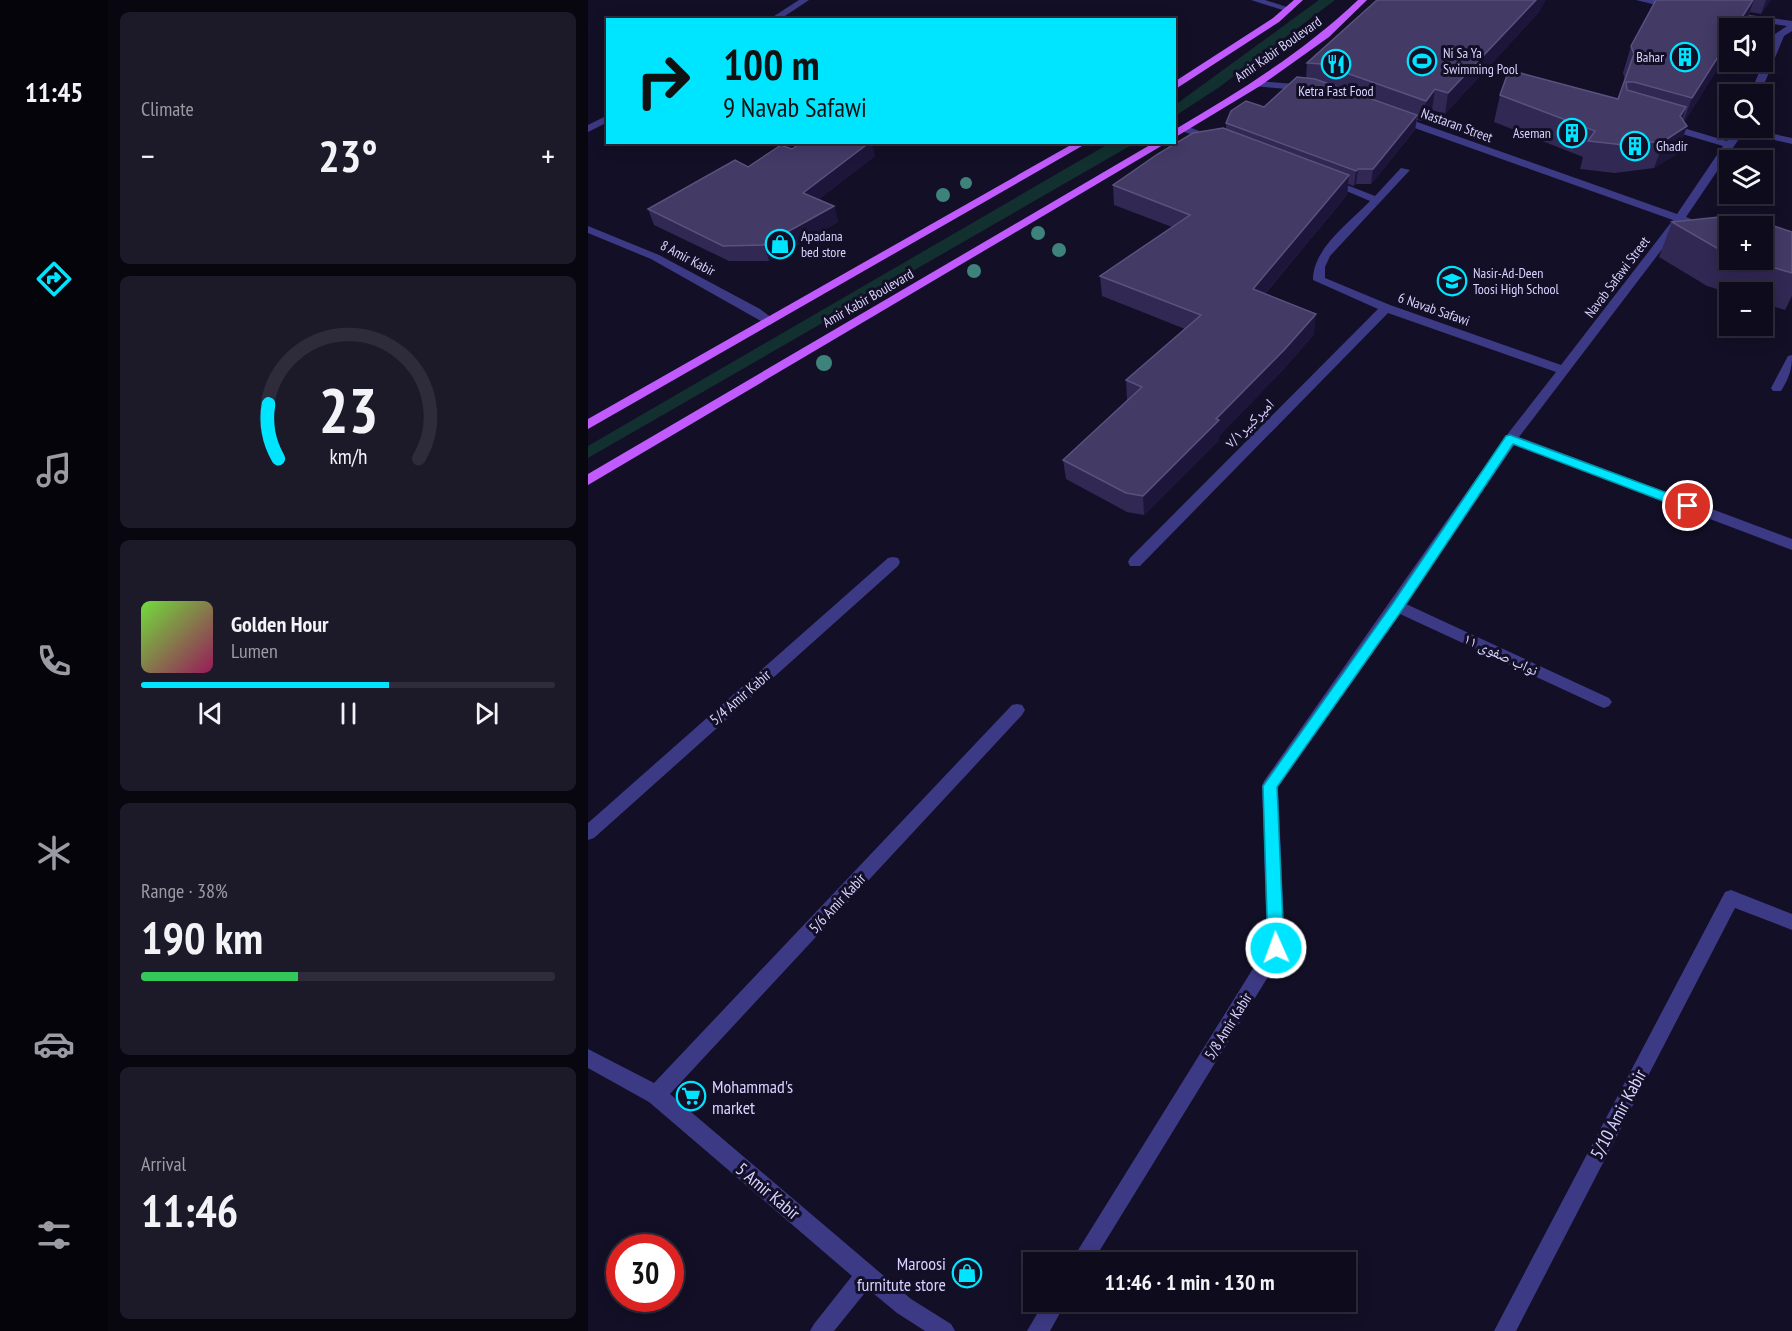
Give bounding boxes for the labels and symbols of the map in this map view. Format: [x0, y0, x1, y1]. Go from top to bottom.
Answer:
street label: Amir Kabir Boulevard [1231, 12, 1325, 86]
building icon: Bahar [1669, 41, 1701, 73]
place label: Ni Sa Ya Swimming Pool [1443, 44, 1519, 78]
sports icon: Ni Sa Ya Swimming Pool [1406, 45, 1438, 77]
restaurant icon: Ketra Fast Food [1320, 48, 1352, 80]
place label: Bahar [1636, 48, 1664, 66]
place label: Ketra Fast Food [1298, 82, 1374, 100]
street label: Nastaran Street [1419, 104, 1495, 146]
building icon: Aseman [1556, 117, 1588, 149]
place label: Aseman [1513, 124, 1551, 142]
building icon: Ghadir [1619, 130, 1651, 162]
place label: Ghadir [1656, 137, 1688, 155]
place label: Apadana bed store [801, 227, 846, 261]
shop icon: Apadana bed store [764, 228, 796, 260]
street label: Navab Safawi Street [1581, 233, 1654, 321]
street label: 8 Amir Kabir [657, 236, 719, 280]
place label: Nasir-Ad-Deen Toosi High School [1473, 264, 1560, 298]
street label: Amir Kabir Boulevard [819, 265, 917, 331]
school or university icon: Nasir-Ad-Deen Toosi High School [1436, 265, 1468, 297]
street label: 6 Navab Safawi [1396, 288, 1472, 330]
street label: امیرکبیر۷/۱ [1220, 394, 1278, 452]
pin [1662, 480, 1713, 531]
street label: نواب صفوی ۱۱ [1460, 628, 1541, 680]
street label: 5/4 Amir Kabir [705, 665, 775, 729]
street label: 5/6 Amir Kabir [804, 868, 870, 937]
position arrow [1244, 916, 1308, 980]
street label: 5/8 Amir Kabir [1200, 988, 1256, 1063]
street label: 5/10 Amir Kabir [1585, 1065, 1651, 1163]
place label: Mohammad's market [712, 1075, 793, 1119]
supermarket icon: Mohammad's market [675, 1080, 707, 1112]
street label: 5 Amir Kabir [731, 1158, 805, 1224]
speed limit sign: 30 [606, 1234, 684, 1312]
place label: Maroosi furnitute store [857, 1252, 946, 1296]
shop icon: Maroosi furnitute store [951, 1257, 983, 1289]

